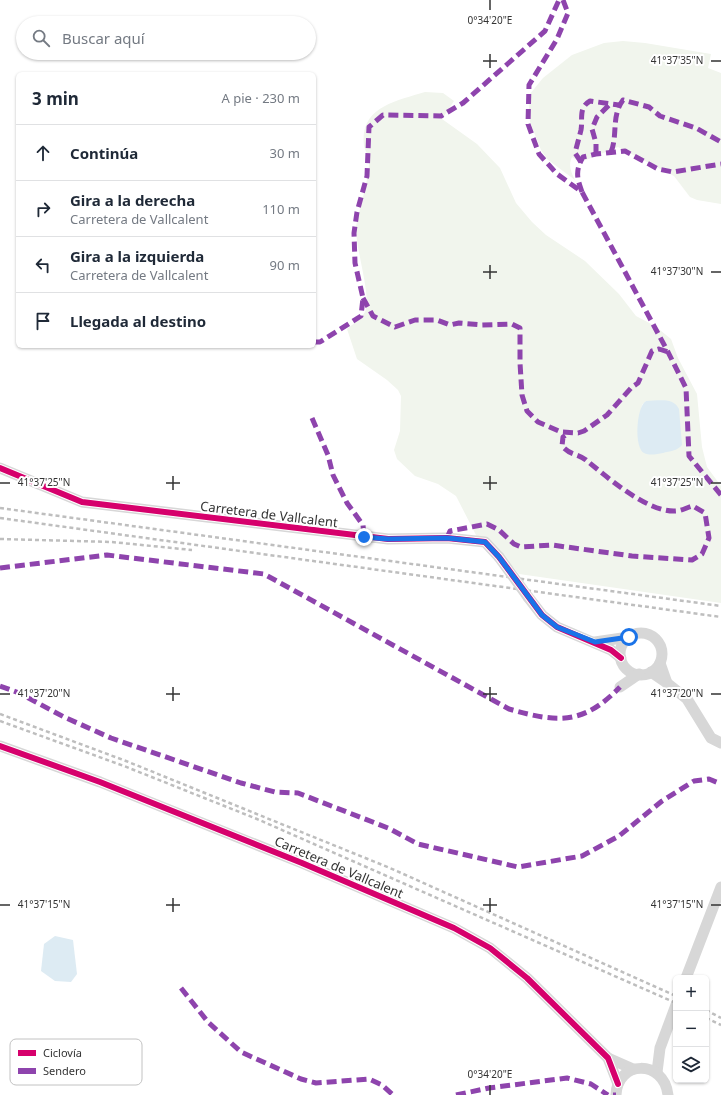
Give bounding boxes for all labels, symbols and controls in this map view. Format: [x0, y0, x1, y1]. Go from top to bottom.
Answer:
text: 0°34'20"E [468, 13, 512, 27]
search box [16, 16, 316, 60]
icon: search [30, 27, 52, 49]
text: Buscar aquí [62, 28, 145, 48]
text: 41°37'35"N [651, 53, 703, 67]
text: 3 min [32, 87, 79, 110]
text: A pie · 230 m [222, 89, 300, 107]
icon: ahead [32, 142, 54, 164]
text: Continúa [70, 143, 138, 163]
text: 30 m [270, 144, 300, 162]
text: Gira a la derecha [70, 190, 195, 210]
icon: right [32, 198, 54, 220]
text: 110 m [262, 200, 300, 218]
text: Carretera de Vallcalent [70, 210, 208, 228]
text: Gira a la izquierda [70, 246, 204, 266]
icon: left [32, 254, 54, 276]
text: 90 m [270, 256, 300, 274]
text: 41°37'30"N [651, 264, 703, 278]
text: Carretera de Vallcalent [70, 266, 208, 284]
icon: arrive [32, 310, 54, 332]
text: Llegada al destino [70, 311, 206, 331]
text: 41°37'25"N [18, 475, 70, 489]
text: 41°37'25"N [651, 475, 703, 489]
street label: Carretera de Vallcalent [199, 497, 339, 531]
route end [355, 528, 373, 546]
route start [620, 628, 638, 646]
text: 41°37'20"N [18, 686, 70, 700]
text: 41°37'20"N [651, 686, 703, 700]
street label: Carretera de Vallcalent [272, 832, 406, 902]
text: 41°37'15"N [18, 897, 70, 911]
text: 41°37'15"N [651, 897, 703, 911]
map controls [673, 975, 709, 1083]
button: + [673, 975, 709, 1011]
button: − [673, 1011, 709, 1047]
legend [10, 1039, 142, 1085]
text: Ciclovía [43, 1045, 82, 1060]
button: layers [673, 1047, 709, 1083]
text: Sendero [43, 1063, 86, 1078]
text: 0°34'20"E [468, 1067, 512, 1081]

